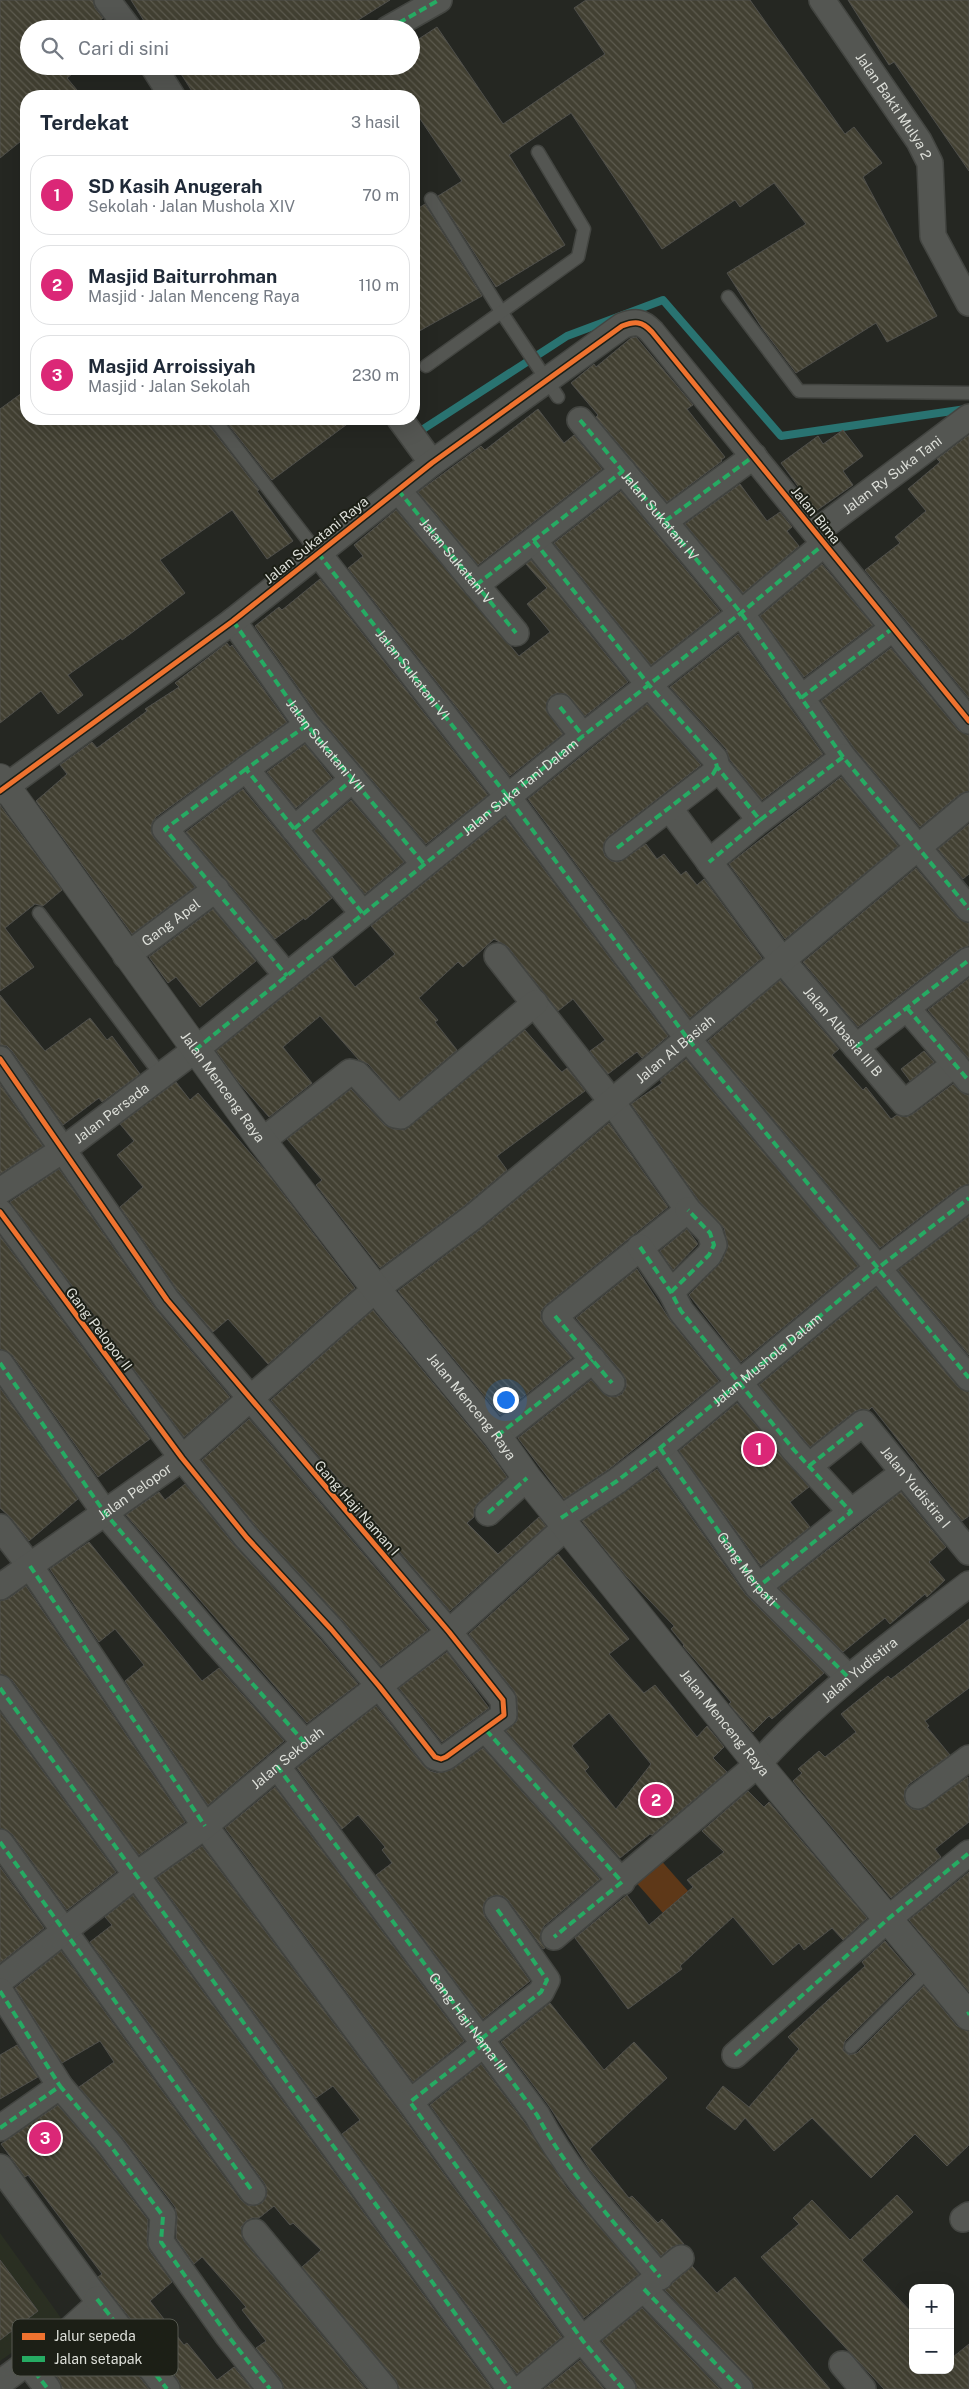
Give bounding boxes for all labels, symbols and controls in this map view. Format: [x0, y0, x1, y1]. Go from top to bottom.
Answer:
search box [20, 20, 420, 75]
icon: search [38, 34, 66, 62]
text: Cari di sini [78, 37, 169, 59]
street label: Jalan Bakti Mulya 2 [852, 49, 935, 162]
text: Terdekat [40, 110, 129, 135]
text: 3 hasil [351, 113, 400, 132]
text: SD Kasih Anugerah [88, 175, 262, 197]
text: 1 [54, 186, 60, 205]
text: 70 m [362, 186, 399, 205]
text: Sekolah · Jalan Mushola XIV [88, 197, 295, 216]
text: Masjid Baiturrohman [88, 265, 277, 287]
text: 2 [52, 276, 62, 295]
text: 110 m [358, 276, 399, 295]
text: Masjid · Jalan Menceng Raya [88, 287, 300, 306]
text: Masjid Arroissiyah [88, 355, 255, 377]
text: 3 [52, 366, 62, 385]
text: 230 m [352, 366, 399, 385]
text: Masjid · Jalan Sekolah [88, 377, 250, 396]
street label: Jalan Ry Suka Tani [839, 432, 945, 517]
street label: Jalan Sukatani IV [618, 468, 702, 564]
street label: Jalan Bima [788, 483, 844, 547]
street label: Jalan Sukatani Raya [261, 493, 371, 587]
street label: Jalan Sukatani V [416, 515, 497, 608]
street label: Jalan Sukatani VI [372, 626, 453, 723]
street label: Jalan Sukatani VII [283, 696, 368, 795]
street label: Jalan Suka Tani Dalam [459, 735, 581, 839]
street label: Gang Apel [139, 896, 203, 949]
street label: Jalan Albasia III B [800, 983, 886, 1080]
street label: Jalan Al Basiah [632, 1012, 718, 1086]
street label: Jalan Menceng Raya [178, 1028, 268, 1145]
street label: Jalan Persada [71, 1080, 152, 1147]
street label: Gang Pelopor II [63, 1284, 135, 1374]
street label: Jalan Mushola Dalam [709, 1310, 825, 1410]
street label: Jalan Menceng Raya [424, 1350, 519, 1463]
your location [493, 1387, 519, 1413]
pin: 1 [743, 1430, 775, 1468]
street label: Jalan Yudistira I [877, 1443, 954, 1531]
street label: Gang Haji Naman I [311, 1457, 403, 1559]
street label: Jalan Pelopor [95, 1460, 175, 1523]
street label: Gang Merpati [714, 1529, 780, 1609]
street label: Jalan Yudistira [818, 1634, 901, 1706]
street label: Jalan Menceng Raya [677, 1666, 773, 1779]
street label: Jalan Sekolah [248, 1723, 327, 1792]
pin: 2 [640, 1781, 672, 1819]
street label: Gang Haji Nama III [426, 1969, 511, 2076]
pin: 3 [29, 2119, 61, 2157]
map controls [909, 2284, 954, 2374]
button: + [909, 2284, 954, 2329]
legend [12, 2319, 178, 2376]
text: Jalur sepeda [54, 2328, 136, 2344]
button: − [909, 2329, 954, 2374]
text: Jalan setapak [54, 2351, 142, 2367]

